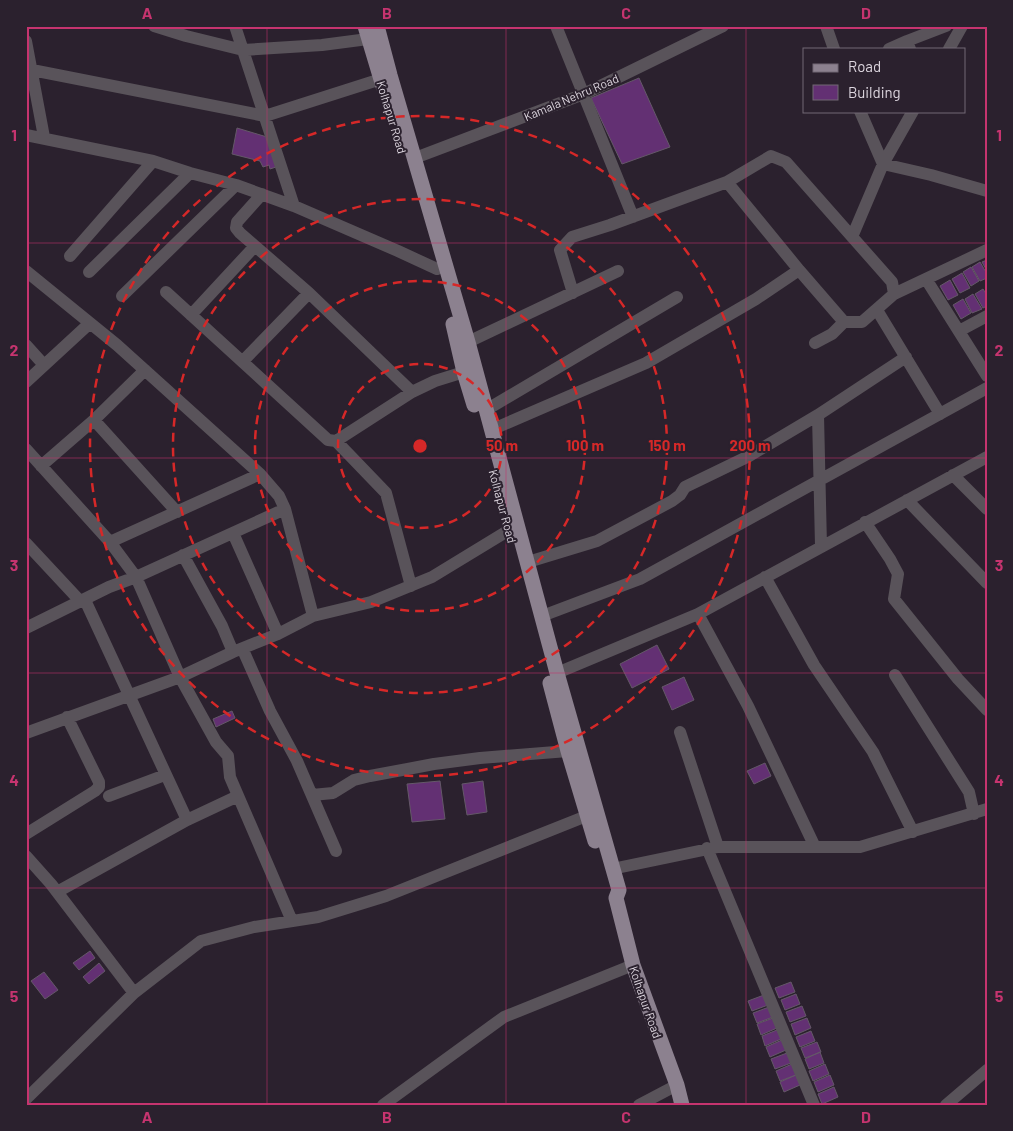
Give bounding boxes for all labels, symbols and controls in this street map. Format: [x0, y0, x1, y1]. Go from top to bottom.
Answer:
text: A [142, 3, 153, 22]
text: B [382, 3, 392, 22]
text: C [621, 3, 631, 22]
text: D [861, 3, 871, 22]
legend [803, 48, 966, 112]
text: Road [848, 57, 881, 75]
street label: Kamala Nehru Road [522, 71, 620, 123]
street label: Kolhapur Road [374, 79, 410, 155]
text: Building [848, 83, 901, 101]
text: 1 [11, 125, 17, 144]
text: 1 [996, 125, 1002, 144]
text: 2 [10, 340, 19, 359]
text: 2 [995, 340, 1004, 359]
text: 50 m [486, 436, 518, 454]
text: 100 m [566, 436, 604, 454]
text: 150 m [648, 436, 686, 454]
text: 200 m [729, 436, 771, 454]
centre of rings [411, 437, 429, 455]
street label: Kolhapur Road [486, 468, 520, 544]
text: 3 [10, 555, 18, 574]
text: 3 [995, 555, 1003, 574]
text: 4 [9, 770, 19, 789]
text: 4 [994, 770, 1004, 789]
street label: Kolhapur Road [627, 964, 665, 1040]
text: 5 [10, 986, 19, 1005]
text: 5 [995, 986, 1004, 1005]
text: A [142, 1107, 153, 1126]
text: B [382, 1107, 392, 1126]
text: C [621, 1107, 631, 1126]
text: D [861, 1107, 871, 1126]

